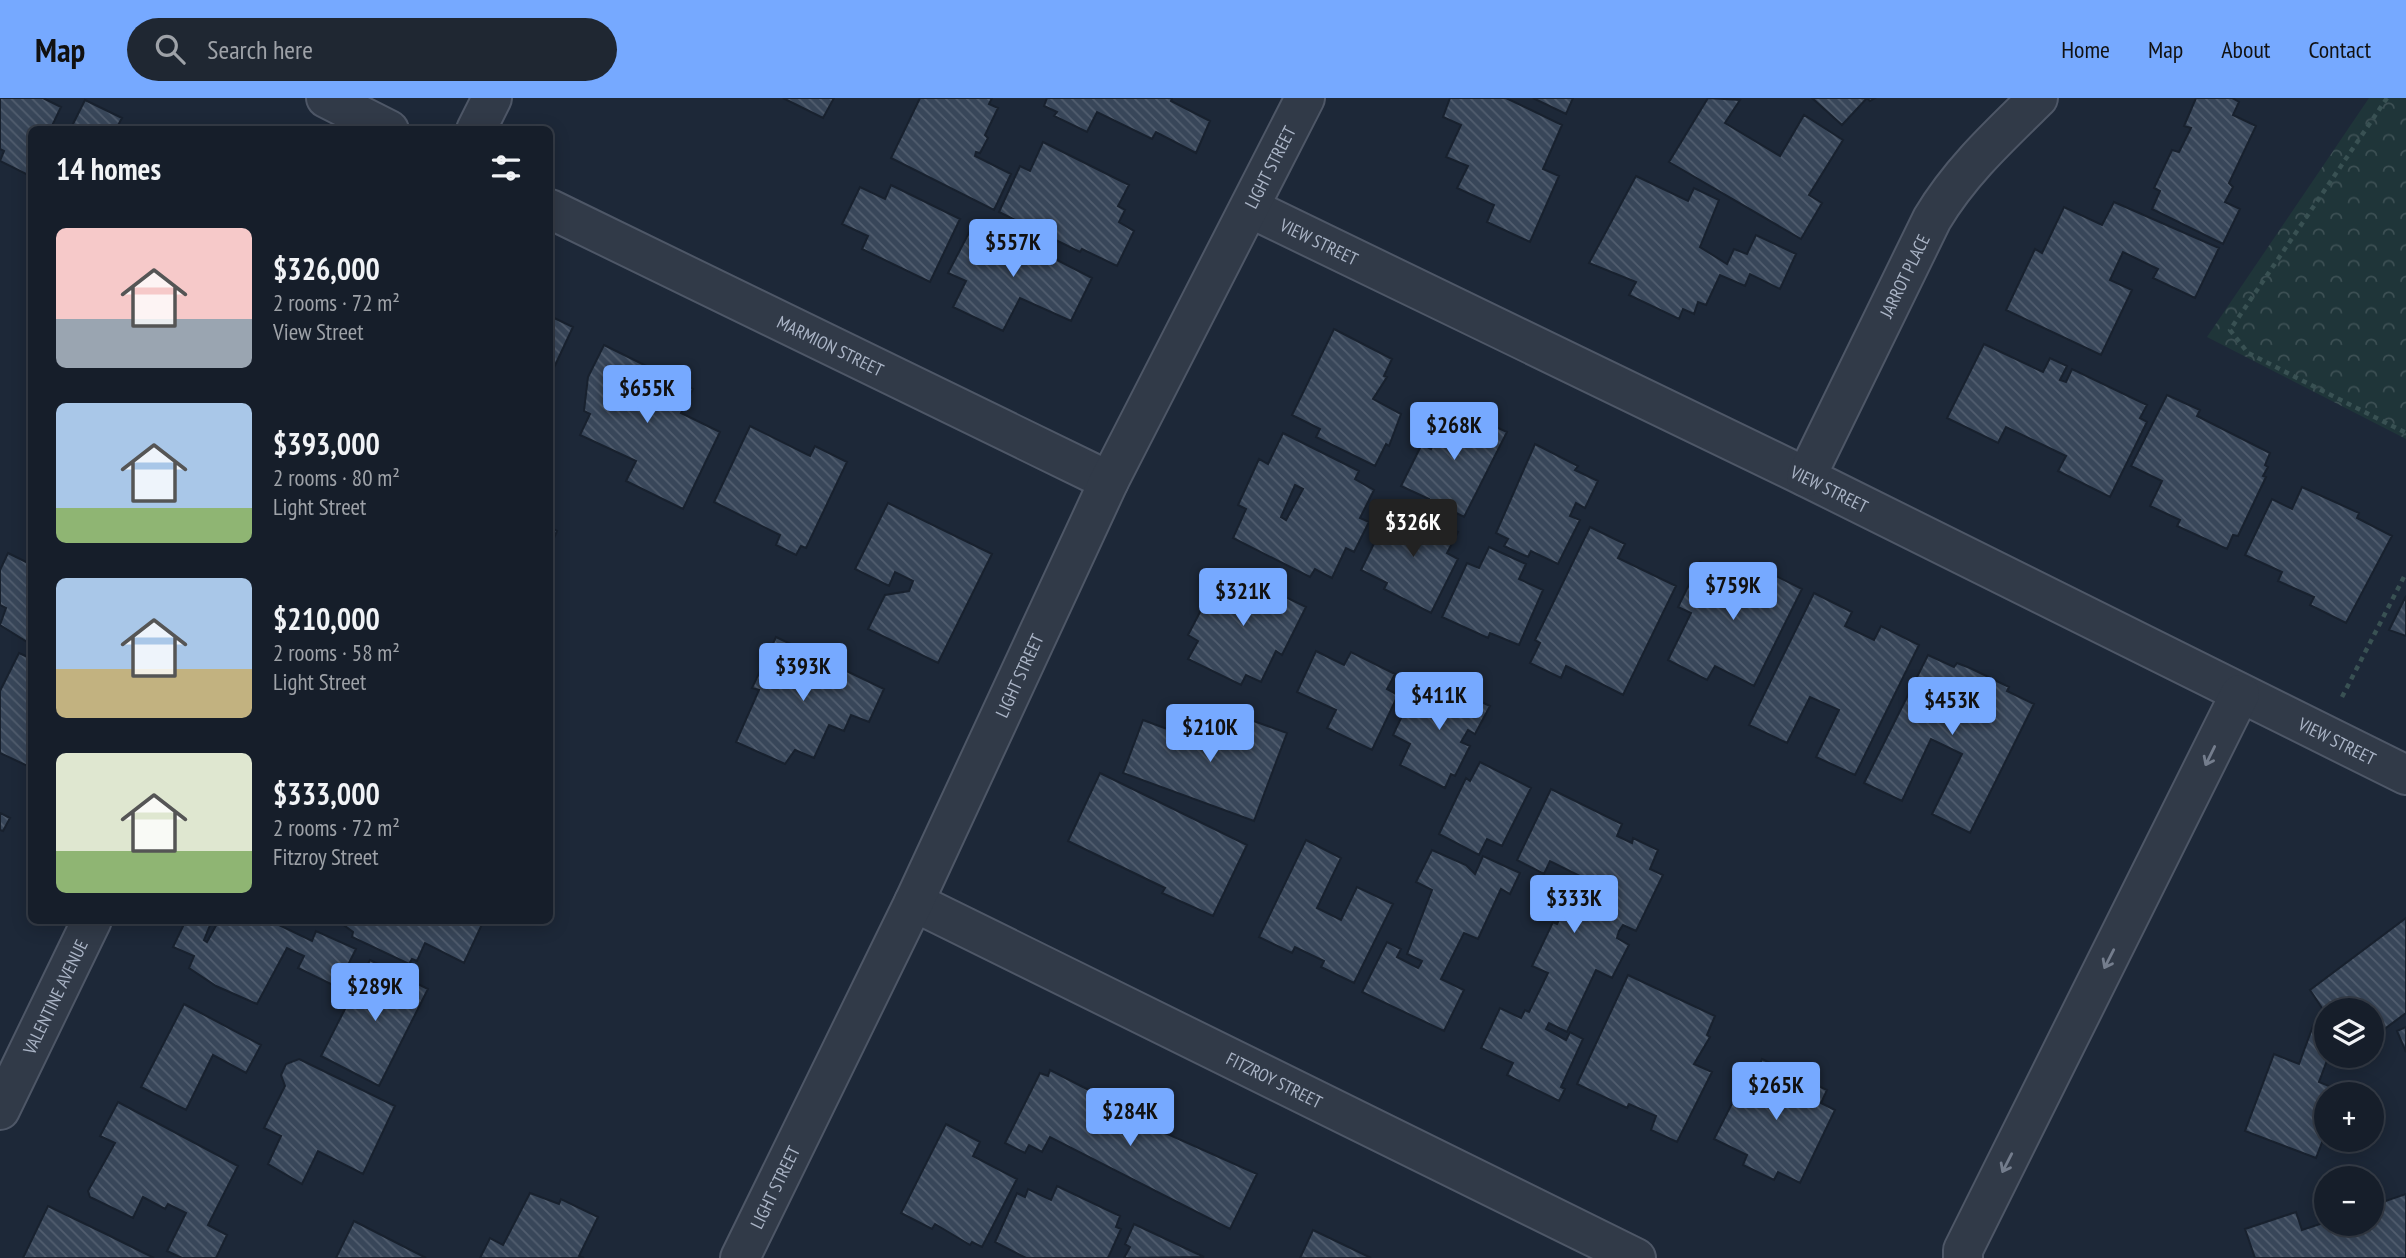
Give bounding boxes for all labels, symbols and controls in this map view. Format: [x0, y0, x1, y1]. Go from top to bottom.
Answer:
search box [127, 18, 617, 81]
text: Map [35, 28, 85, 71]
icon: search [151, 30, 189, 68]
text: Search here [207, 33, 313, 66]
text: Home [2061, 34, 2110, 65]
text: Map [2148, 34, 2183, 65]
text: About [2221, 34, 2270, 65]
text: Contact [2308, 34, 2371, 65]
street label: LIGHT STREET [1239, 122, 1300, 212]
text: 14 homes [56, 149, 161, 188]
icon: filters [487, 149, 525, 187]
street label: VIEW STREET [1276, 213, 1362, 270]
pin: $557K [964, 220, 1062, 279]
text: $557K [985, 227, 1041, 256]
street label: JARROT PLACE [1874, 230, 1934, 322]
text: $326,000 [273, 249, 380, 288]
icon: home [112, 256, 196, 340]
text: 2 rooms · 72 m² [273, 288, 400, 317]
street label: MARMION STREET [774, 310, 888, 381]
text: View Street [273, 317, 364, 346]
pin: $655K [598, 366, 696, 425]
text: $655K [619, 373, 675, 402]
pin: $268K [1405, 402, 1503, 462]
text: $268K [1426, 410, 1482, 439]
text: $393,000 [273, 424, 380, 463]
icon: home [112, 431, 196, 515]
street label: VIEW STREET [1786, 459, 1872, 518]
text: 2 rooms · 80 m² [273, 463, 400, 492]
text: Light Street [273, 492, 366, 521]
pin: $326K [1364, 500, 1462, 559]
text: $326K [1385, 507, 1441, 536]
pin: $759K [1684, 562, 1782, 622]
pin: $321K [1194, 568, 1292, 628]
text: $759K [1705, 570, 1761, 599]
text: $321K [1215, 576, 1271, 605]
text: $210,000 [273, 599, 380, 638]
icon: home [112, 606, 196, 690]
street label: LIGHT STREET [990, 630, 1048, 721]
text: 2 rooms · 58 m² [273, 638, 400, 667]
pin: $393K [754, 644, 852, 703]
text: $393K [775, 651, 831, 680]
text: Light Street [273, 667, 366, 696]
pin: $411K [1390, 672, 1488, 732]
pin: $453K [1903, 678, 2001, 737]
text: $411K [1411, 680, 1467, 709]
text: $453K [1924, 685, 1980, 714]
pin: $210K [1161, 704, 1259, 764]
text: $210K [1182, 712, 1238, 741]
street label: VIEW STREET [2294, 712, 2380, 770]
one-way arrow [2203, 745, 2217, 766]
text: $333,000 [273, 774, 380, 813]
icon: home [112, 781, 196, 865]
text: 2 rooms · 72 m² [273, 813, 400, 842]
text: Fitzroy Street [273, 842, 379, 871]
pin: $333K [1525, 876, 1623, 935]
text: $333K [1546, 883, 1602, 912]
street label: VALENTINE AVENUE [17, 935, 92, 1059]
one-way arrow [2101, 948, 2115, 969]
pin: $289K [326, 964, 424, 1023]
text: $289K [347, 971, 403, 1000]
map controls [2314, 998, 2384, 1236]
button: layers [2314, 998, 2384, 1068]
street label: FITZROY STREET [1223, 1046, 1326, 1113]
pin: $265K [1727, 1062, 1825, 1122]
text: $265K [1748, 1070, 1804, 1099]
button: + [2314, 1082, 2384, 1152]
pin: $284K [1081, 1088, 1179, 1148]
text: $284K [1102, 1096, 1158, 1125]
street label: LIGHT STREET [745, 1142, 805, 1232]
one-way arrow [2000, 1152, 2014, 1173]
button: − [2314, 1166, 2384, 1236]

